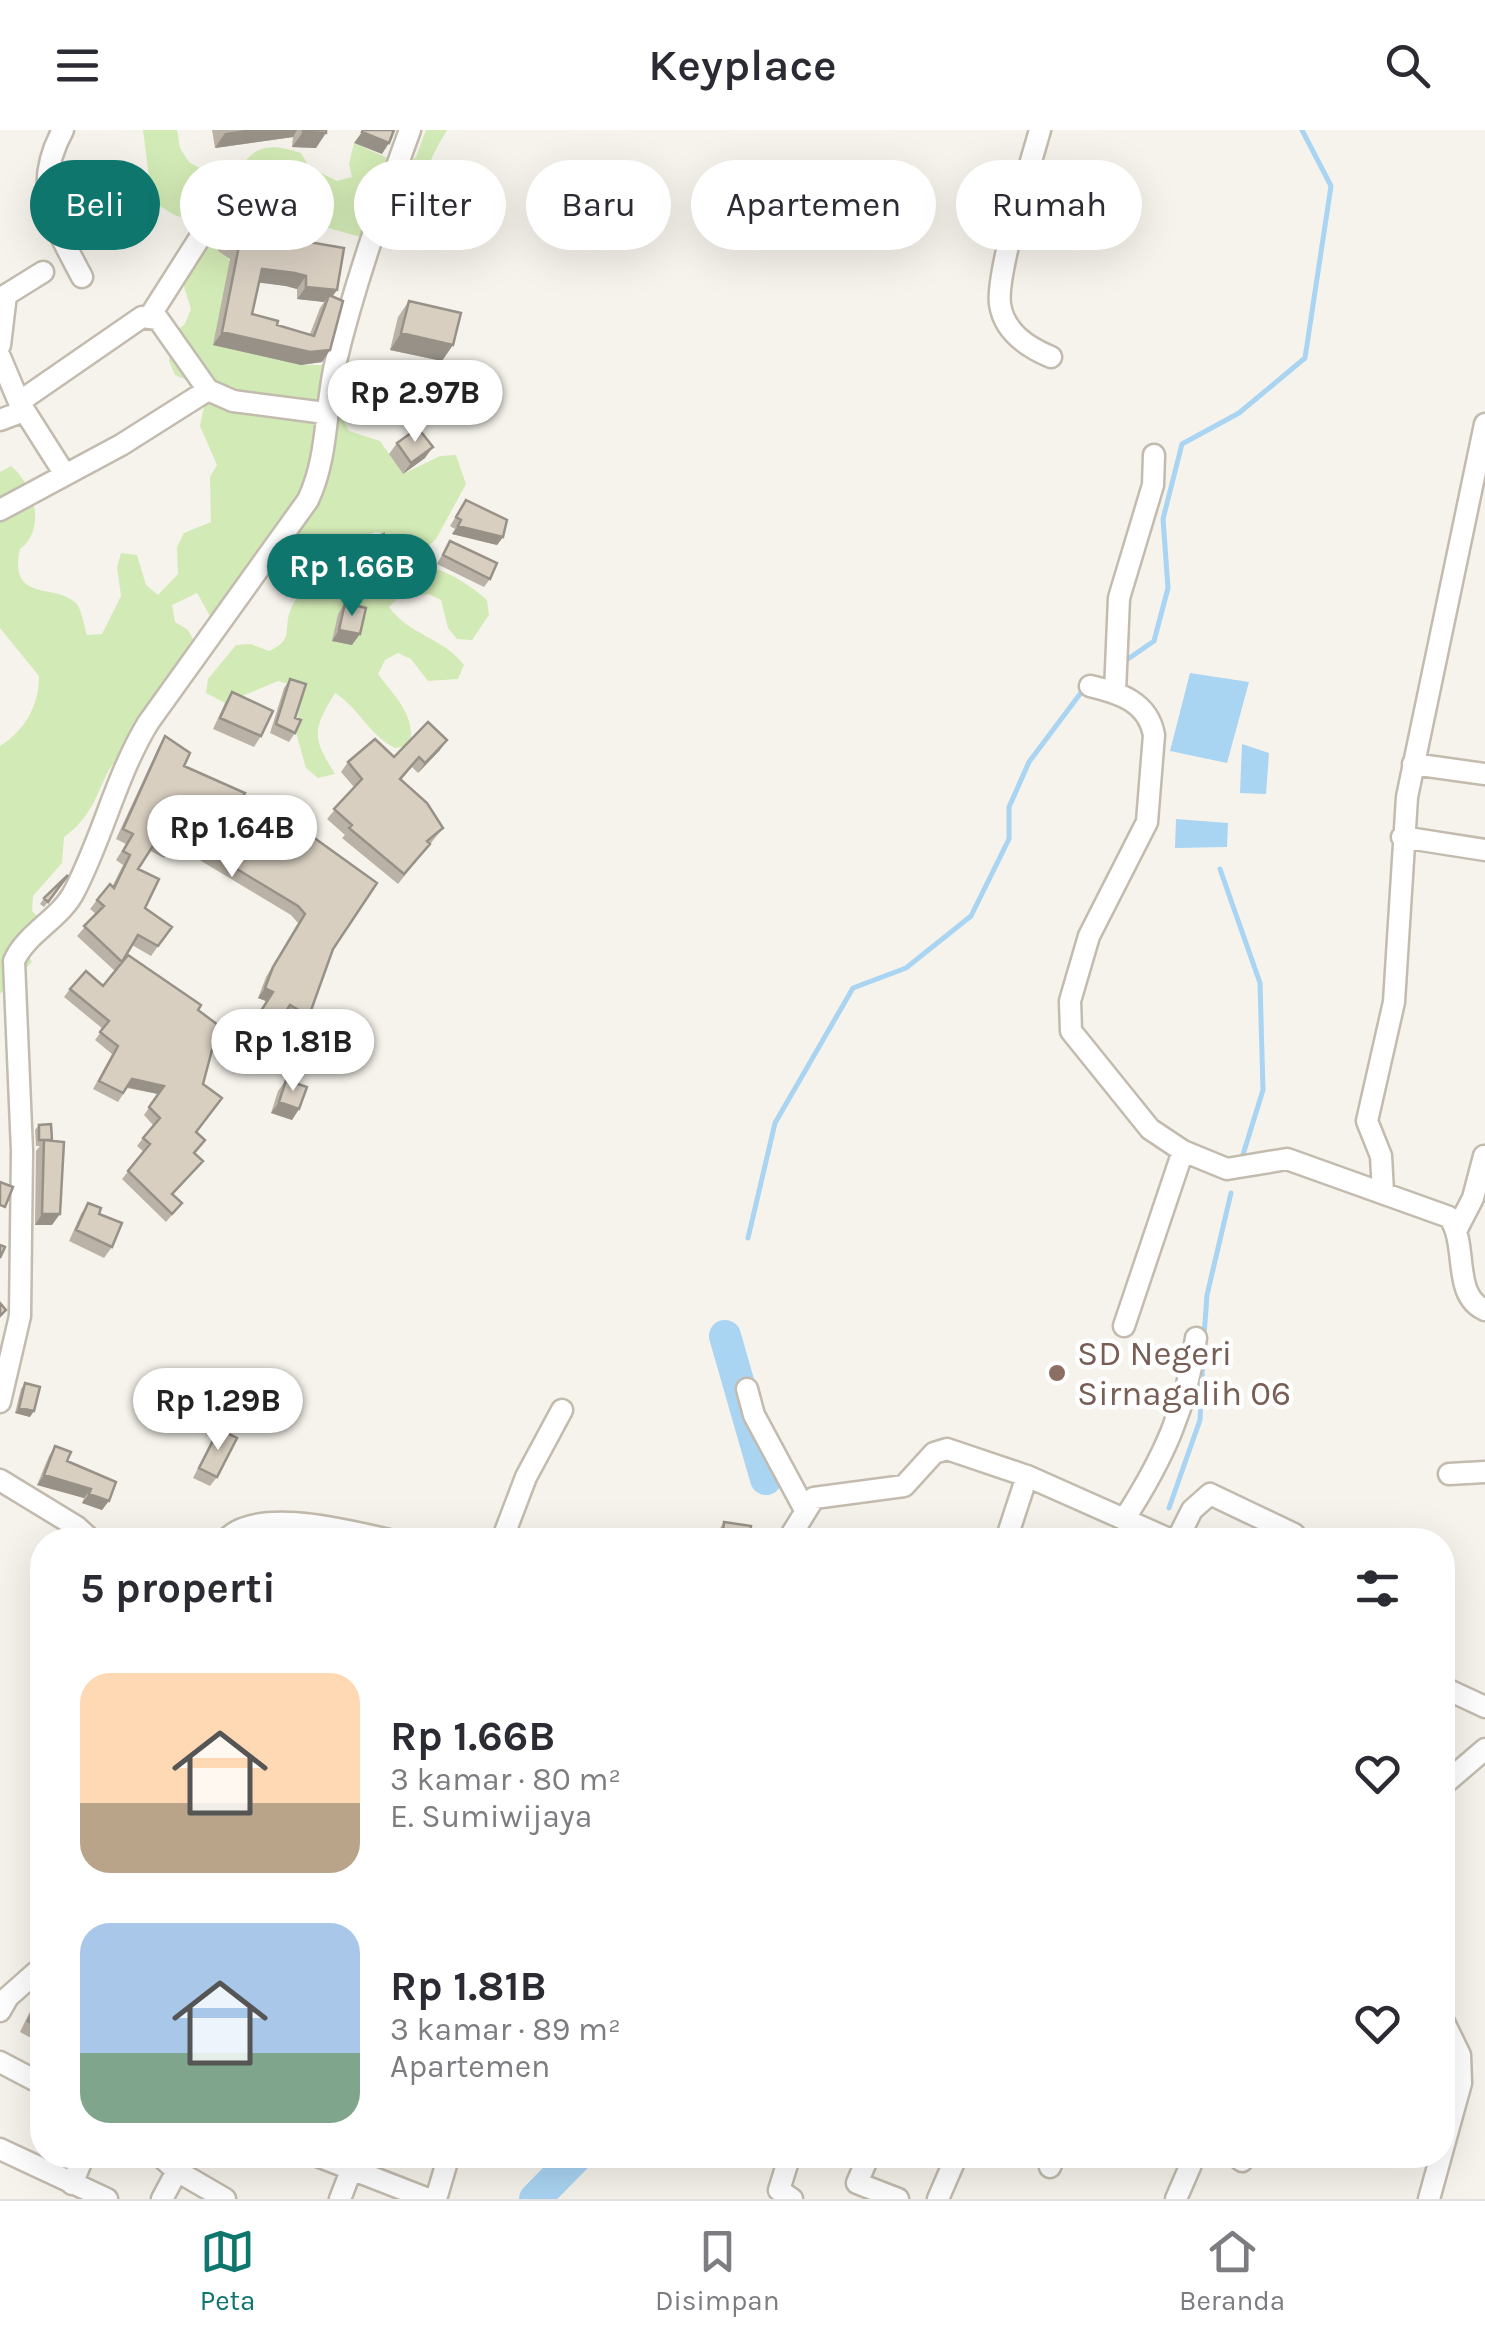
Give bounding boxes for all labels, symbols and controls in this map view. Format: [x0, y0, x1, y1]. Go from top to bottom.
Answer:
icon: menu [50, 38, 105, 93]
icon: search [1380, 38, 1435, 93]
text: Keyplace [648, 39, 837, 91]
chip: Beli [30, 160, 160, 250]
chip: Sewa [180, 160, 334, 250]
chip: Filter [354, 160, 506, 250]
chip: Baru [526, 160, 671, 250]
chip: Apartemen [691, 160, 936, 250]
chip: Rumah [956, 160, 1142, 250]
pin: Rp 2.97B [312, 360, 518, 445]
text: Rp 2.97B [350, 374, 480, 411]
pin: Rp 1.66B [249, 534, 455, 619]
text: Rp 1.66B [289, 548, 415, 585]
pin: Rp 1.64B [129, 795, 335, 880]
text: Rp 1.64B [169, 809, 295, 846]
pin: Rp 1.81B [190, 1009, 396, 1094]
text: Rp 1.81B [233, 1023, 353, 1060]
place label: SD Negeri Sirnagalih 06 [1077, 1333, 1291, 1414]
marker: SD Negeri Sirnagalih 06 [1046, 1362, 1068, 1384]
pin: Rp 1.29B [115, 1368, 321, 1453]
text: Rp 1.29B [155, 1382, 281, 1419]
icon: filters [1350, 1561, 1405, 1616]
text: 5 properti [80, 1563, 276, 1613]
text: Rp 1.66B [390, 1711, 555, 1761]
icon: home [160, 1713, 280, 1833]
icon: heart [1350, 1746, 1405, 1801]
text: 3 kamar · 80 m² [390, 1761, 621, 1798]
text: E. Sumiwijaya [390, 1798, 592, 1835]
text: Rp 1.81B [390, 1961, 547, 2011]
icon: home [160, 1963, 280, 2083]
icon: heart [1350, 1996, 1405, 2051]
text: 3 kamar · 89 m² [390, 2011, 621, 2048]
text: Apartemen [390, 2048, 550, 2085]
tab: Peta [200, 2224, 256, 2317]
tab: Disimpan [655, 2224, 780, 2317]
tab: Beranda [1179, 2224, 1285, 2317]

